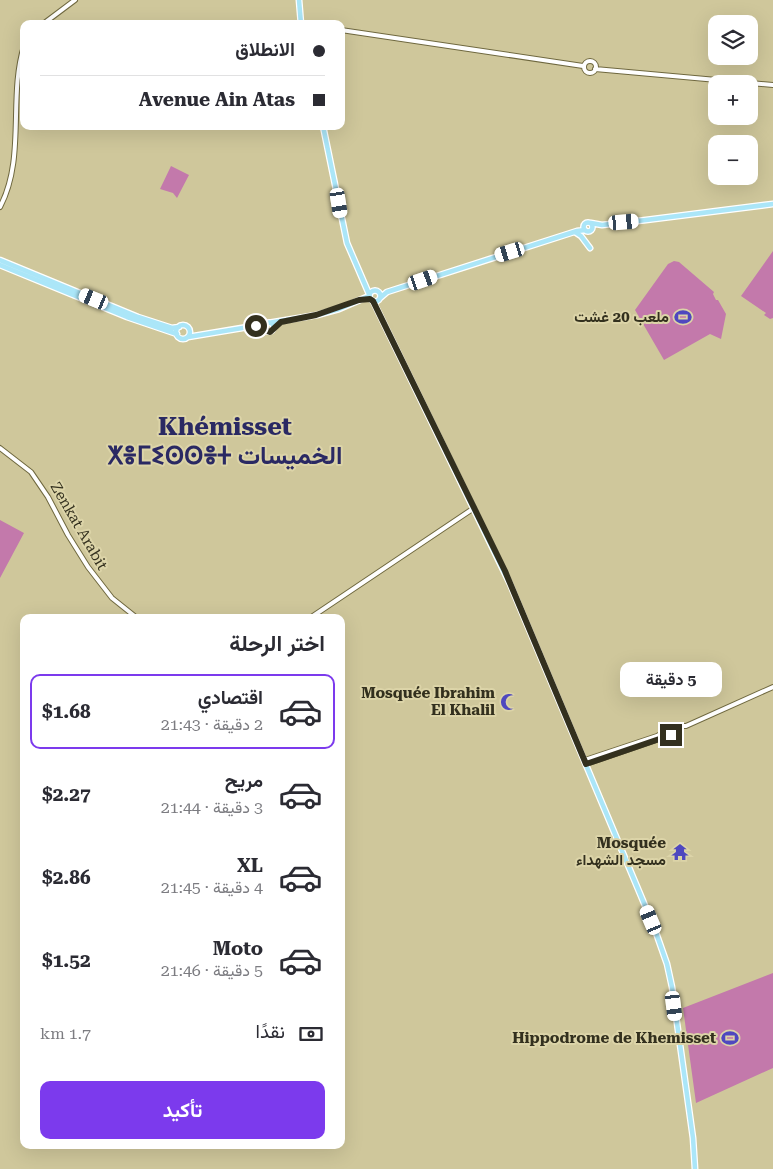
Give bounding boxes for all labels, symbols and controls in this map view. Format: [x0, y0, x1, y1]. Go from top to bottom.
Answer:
map controls [708, 15, 758, 185]
button: layers [708, 15, 758, 65]
text: الانطلاق [235, 38, 295, 61]
button: + [708, 75, 758, 125]
text: Avenue Ain Atas [139, 88, 295, 111]
button: − [708, 135, 758, 185]
car [329, 187, 348, 219]
car [608, 213, 639, 231]
car [493, 240, 526, 264]
car [406, 268, 439, 292]
car [77, 286, 110, 312]
sports icon: ملعب 20 غشت [673, 307, 693, 327]
place label: ملعب 20 غشت [574, 308, 669, 326]
route start [245, 315, 267, 337]
district label: Khémisset ⵅⴻⵎⵉⵙⵙⴻⵜ الخميسات [108, 412, 342, 470]
street label: Zenkat Arabit [47, 479, 112, 573]
text: اختر الرحلة [229, 631, 325, 656]
callout: 5 دقيقة [620, 662, 722, 698]
text: 5 دقيقة [646, 670, 696, 689]
place label: Mosquée Ibrahim El Khalil [361, 684, 496, 719]
text: اقتصادي [198, 686, 263, 709]
icon: car [278, 689, 323, 734]
mosque icon: Mosquée Ibrahim El Khalil [499, 692, 519, 712]
text: $1.68 [42, 700, 91, 723]
text: 2 دقيقة · 21:43 [161, 715, 263, 734]
route end [660, 724, 682, 746]
text: مريح [225, 769, 263, 792]
icon: car [278, 772, 323, 817]
text: $2.27 [42, 783, 91, 806]
text: 3 دقيقة · 21:44 [161, 798, 263, 817]
place label: Mosquée مسجد الشهداء [576, 834, 666, 869]
temple icon: Mosquée مسجد الشهداء [670, 842, 690, 862]
text: XL [237, 854, 263, 877]
icon: car [278, 855, 323, 900]
text: $2.86 [42, 866, 91, 889]
text: 4 دقيقة · 21:45 [161, 878, 263, 897]
car [638, 903, 663, 937]
text: Moto [213, 937, 263, 960]
icon: car [278, 938, 323, 983]
text: $1.52 [42, 949, 91, 972]
text: 5 دقيقة · 21:46 [161, 961, 263, 980]
car [664, 990, 683, 1022]
text: نقدًا [256, 1020, 285, 1043]
icon: cash [297, 1020, 325, 1048]
text: 1.7 km [40, 1024, 91, 1043]
sports icon: Hippodrome de Khemisset [720, 1028, 740, 1048]
place label: Hippodrome de Khemisset [512, 1029, 716, 1047]
button: تأكيد [40, 1081, 325, 1139]

